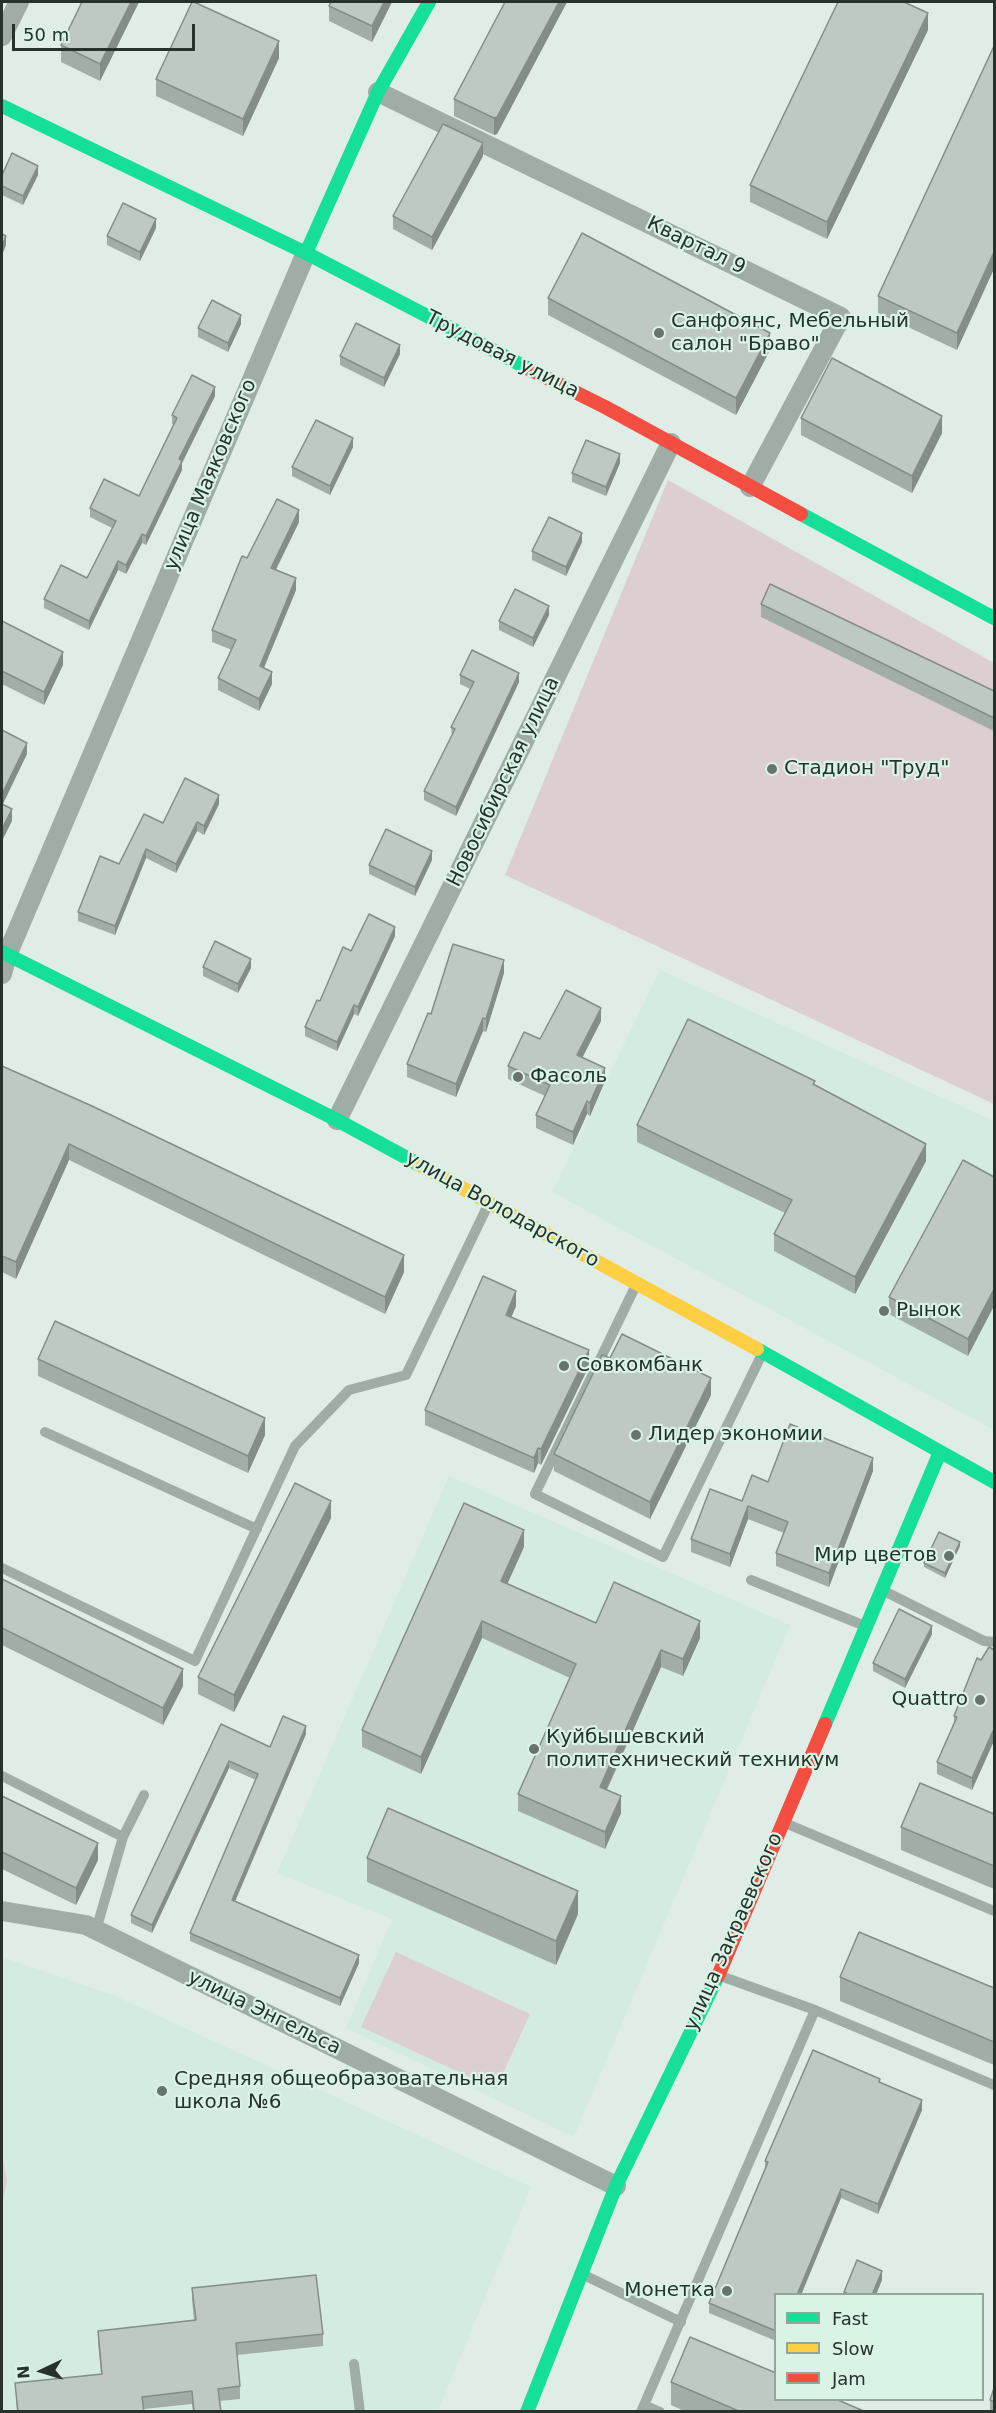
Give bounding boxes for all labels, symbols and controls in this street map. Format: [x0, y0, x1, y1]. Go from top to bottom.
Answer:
scale bar [15, 12, 198, 50]
text: 50 m [23, 24, 69, 45]
street label: Квартал 9 [643, 212, 749, 280]
street label: Трудовая улица [421, 306, 583, 404]
place label: Санфоянс, Мебельный салон "Браво" [671, 310, 909, 357]
marker: Санфоянс, Мебельный салон "Браво" [652, 326, 666, 340]
street label: улица Маяковского [160, 376, 262, 574]
street label: Новосибирская улица [443, 673, 565, 891]
place label: Стадион "Труд" [784, 757, 949, 781]
marker: Стадион "Труд" [765, 762, 779, 776]
place label: Фасоль [530, 1065, 607, 1089]
marker: Фасоль [511, 1070, 525, 1084]
street label: улица Володарского [401, 1147, 603, 1273]
place label: Рынок [896, 1299, 961, 1323]
marker: Рынок [877, 1304, 891, 1318]
place label: Совкомбанк [576, 1354, 703, 1378]
marker: Совкомбанк [557, 1359, 571, 1373]
place label: Лидер экономии [648, 1423, 823, 1447]
marker: Лидер экономии [629, 1428, 643, 1442]
place label: Мир цветов [814, 1544, 937, 1568]
marker: Мир цветов [942, 1549, 956, 1563]
place label: Quattro [892, 1688, 968, 1712]
marker: Quattro [973, 1693, 987, 1707]
place label: Куйбышевский политехнический техникум [546, 1726, 839, 1773]
marker: Куйбышевский политехнический техникум [527, 1742, 541, 1756]
street label: улица Закраевского [679, 1829, 789, 2035]
street label: улица Энгельса [183, 1965, 345, 2061]
place label: Средняя общеобразовательная школа №6 [174, 2068, 508, 2115]
marker: Средняя общеобразовательная школа №6 [155, 2084, 169, 2098]
place label: Монетка [624, 2279, 715, 2303]
marker: Монетка [720, 2284, 734, 2298]
legend [774, 2293, 984, 2401]
text: Fast [832, 2308, 868, 2329]
text: Slow [832, 2338, 874, 2359]
north arrow [12, 2341, 72, 2401]
text: N [14, 2365, 33, 2380]
text: Jam [832, 2368, 866, 2389]

